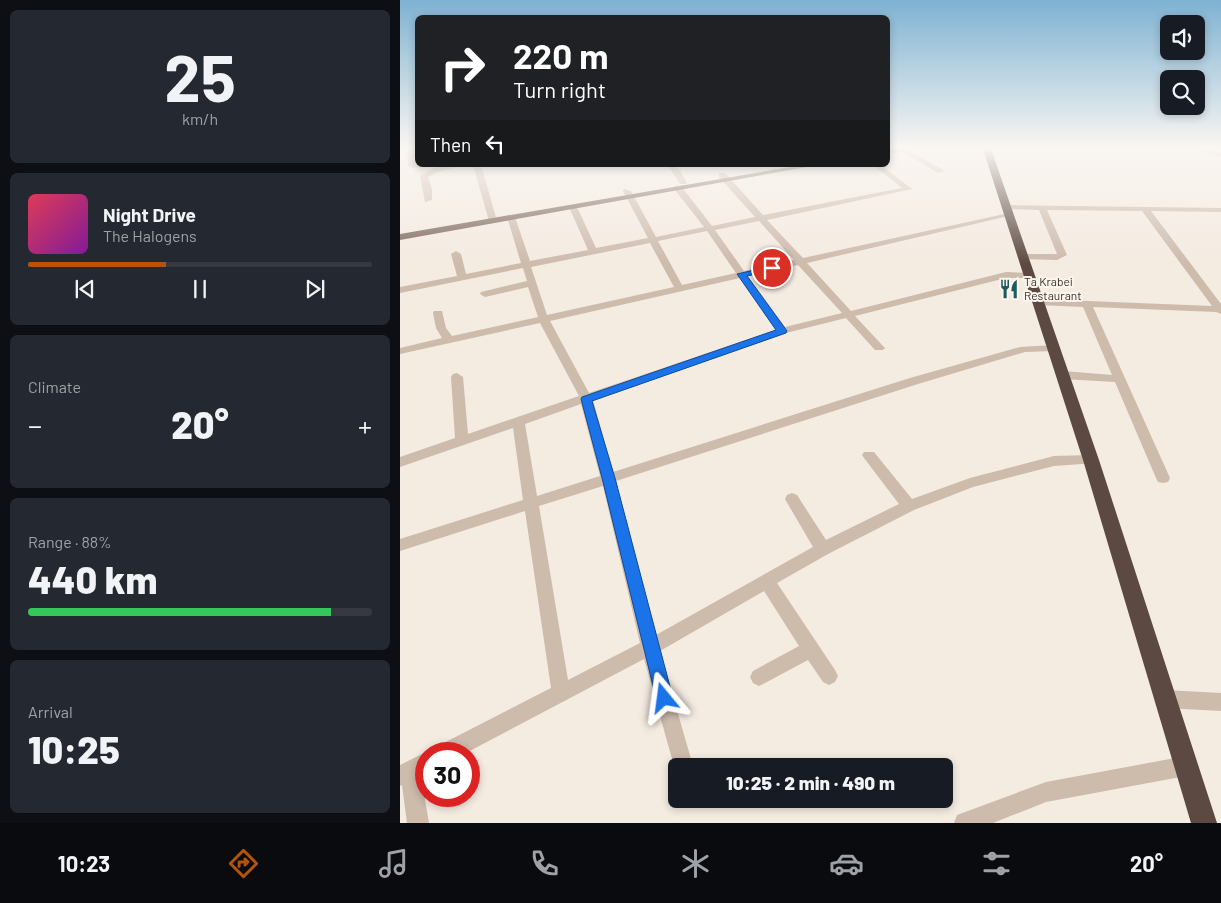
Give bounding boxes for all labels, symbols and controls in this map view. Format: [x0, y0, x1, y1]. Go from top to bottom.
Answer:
map controls [1160, 15, 1205, 115]
button: sound [1160, 15, 1205, 60]
text: 220 m [513, 34, 608, 76]
icon: right [430, 35, 495, 100]
text: 25 [164, 37, 236, 115]
button: search [1160, 70, 1205, 115]
text: Turn right [513, 76, 606, 102]
text: km/h [182, 109, 218, 128]
icon: left [481, 130, 509, 158]
text: Then [430, 133, 471, 156]
text: Night Drive [103, 203, 196, 226]
text: The Halogens [103, 226, 197, 245]
pin [751, 247, 793, 289]
icon: arrive [758, 254, 786, 282]
place label: Ta Krabei Restaurant [1024, 274, 1082, 302]
icon: previous [71, 275, 99, 303]
icon: pause [186, 275, 214, 303]
icon: next [301, 275, 329, 303]
restaurant icon: Ta Krabei Restaurant [998, 278, 1020, 300]
text: Climate [28, 377, 81, 396]
text: 20° [171, 401, 229, 447]
text: − [28, 408, 42, 442]
text: + [358, 408, 372, 442]
text: Range · 88% [28, 532, 112, 551]
text: 440 km [28, 556, 157, 602]
position arrow [637, 671, 689, 723]
text: Arrival [28, 702, 73, 721]
text: 10:25 [28, 726, 120, 772]
speed limit sign: 30 [415, 742, 480, 807]
text: 10:25 · 2 min · 490 m [726, 771, 895, 794]
icon: directions [226, 846, 261, 881]
icon: music [376, 846, 411, 881]
icon: phone [527, 846, 562, 881]
icon: climate [678, 846, 713, 881]
icon: car [829, 846, 864, 881]
icon: filters [979, 846, 1014, 881]
text: 10:23 [58, 850, 110, 876]
text: 20° [1130, 850, 1163, 876]

